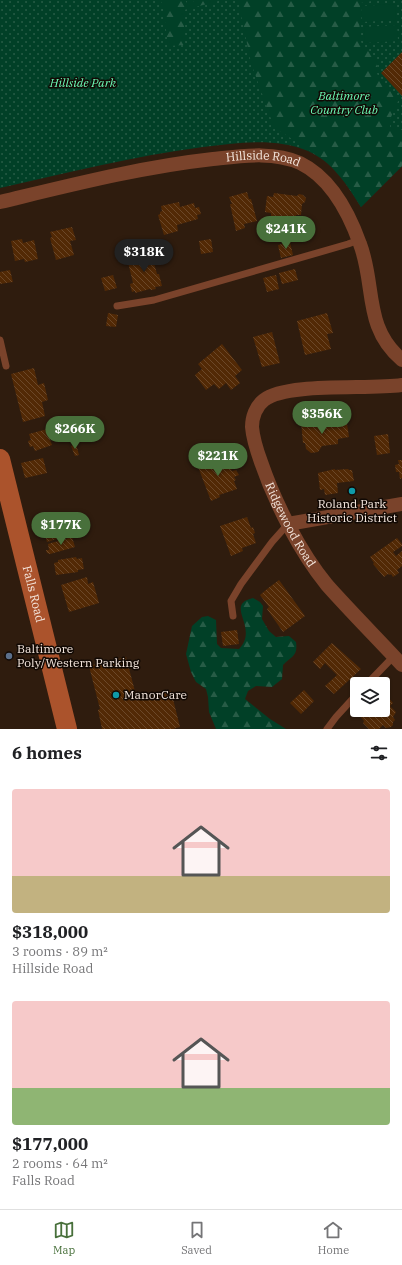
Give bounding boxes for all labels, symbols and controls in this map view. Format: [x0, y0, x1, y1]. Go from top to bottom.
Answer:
park label: Hillside Park [49, 75, 117, 90]
park label: Baltimore Country Club [310, 88, 378, 117]
street label: Hillside Road [225, 147, 303, 169]
pin: $241K [258, 216, 314, 250]
text: $241K [265, 220, 307, 237]
pin: $318K [116, 239, 172, 273]
text: $318K [123, 243, 165, 260]
pin: $356K [294, 401, 350, 435]
text: $356K [301, 405, 343, 422]
pin: $266K [47, 416, 103, 450]
text: $266K [54, 420, 96, 437]
pin: $221K [190, 443, 246, 477]
text: $221K [197, 447, 239, 464]
street label: Ridgewood Road [262, 480, 319, 570]
marker: Roland Park Historic District [347, 486, 357, 496]
place label: Roland Park Historic District [307, 496, 397, 525]
pin: $177K [33, 512, 89, 546]
text: $177K [40, 516, 82, 533]
street label: Falls Road [20, 564, 48, 624]
place label: Baltimore Poly/Western Parking [17, 641, 140, 670]
marker: Baltimore Poly/Western Parking [4, 651, 14, 661]
map controls [350, 677, 390, 717]
button: layers [350, 677, 390, 717]
place label: ManorCare [124, 687, 187, 702]
marker: ManorCare [111, 690, 121, 700]
text: 6 homes [12, 742, 82, 764]
icon: filters [368, 742, 390, 764]
icon: home [165, 815, 237, 887]
text: $318,000 [12, 921, 88, 943]
text: 3 rooms · 89 m² [12, 943, 108, 960]
text: Hillside Road [12, 960, 93, 977]
icon: home [165, 1027, 237, 1099]
text: $177,000 [12, 1133, 88, 1155]
text: 2 rooms · 64 m² [12, 1155, 108, 1172]
text: Falls Road [12, 1172, 75, 1189]
tab: Map [53, 1219, 75, 1257]
tab: Saved [181, 1219, 212, 1257]
tab: Home [318, 1219, 349, 1257]

